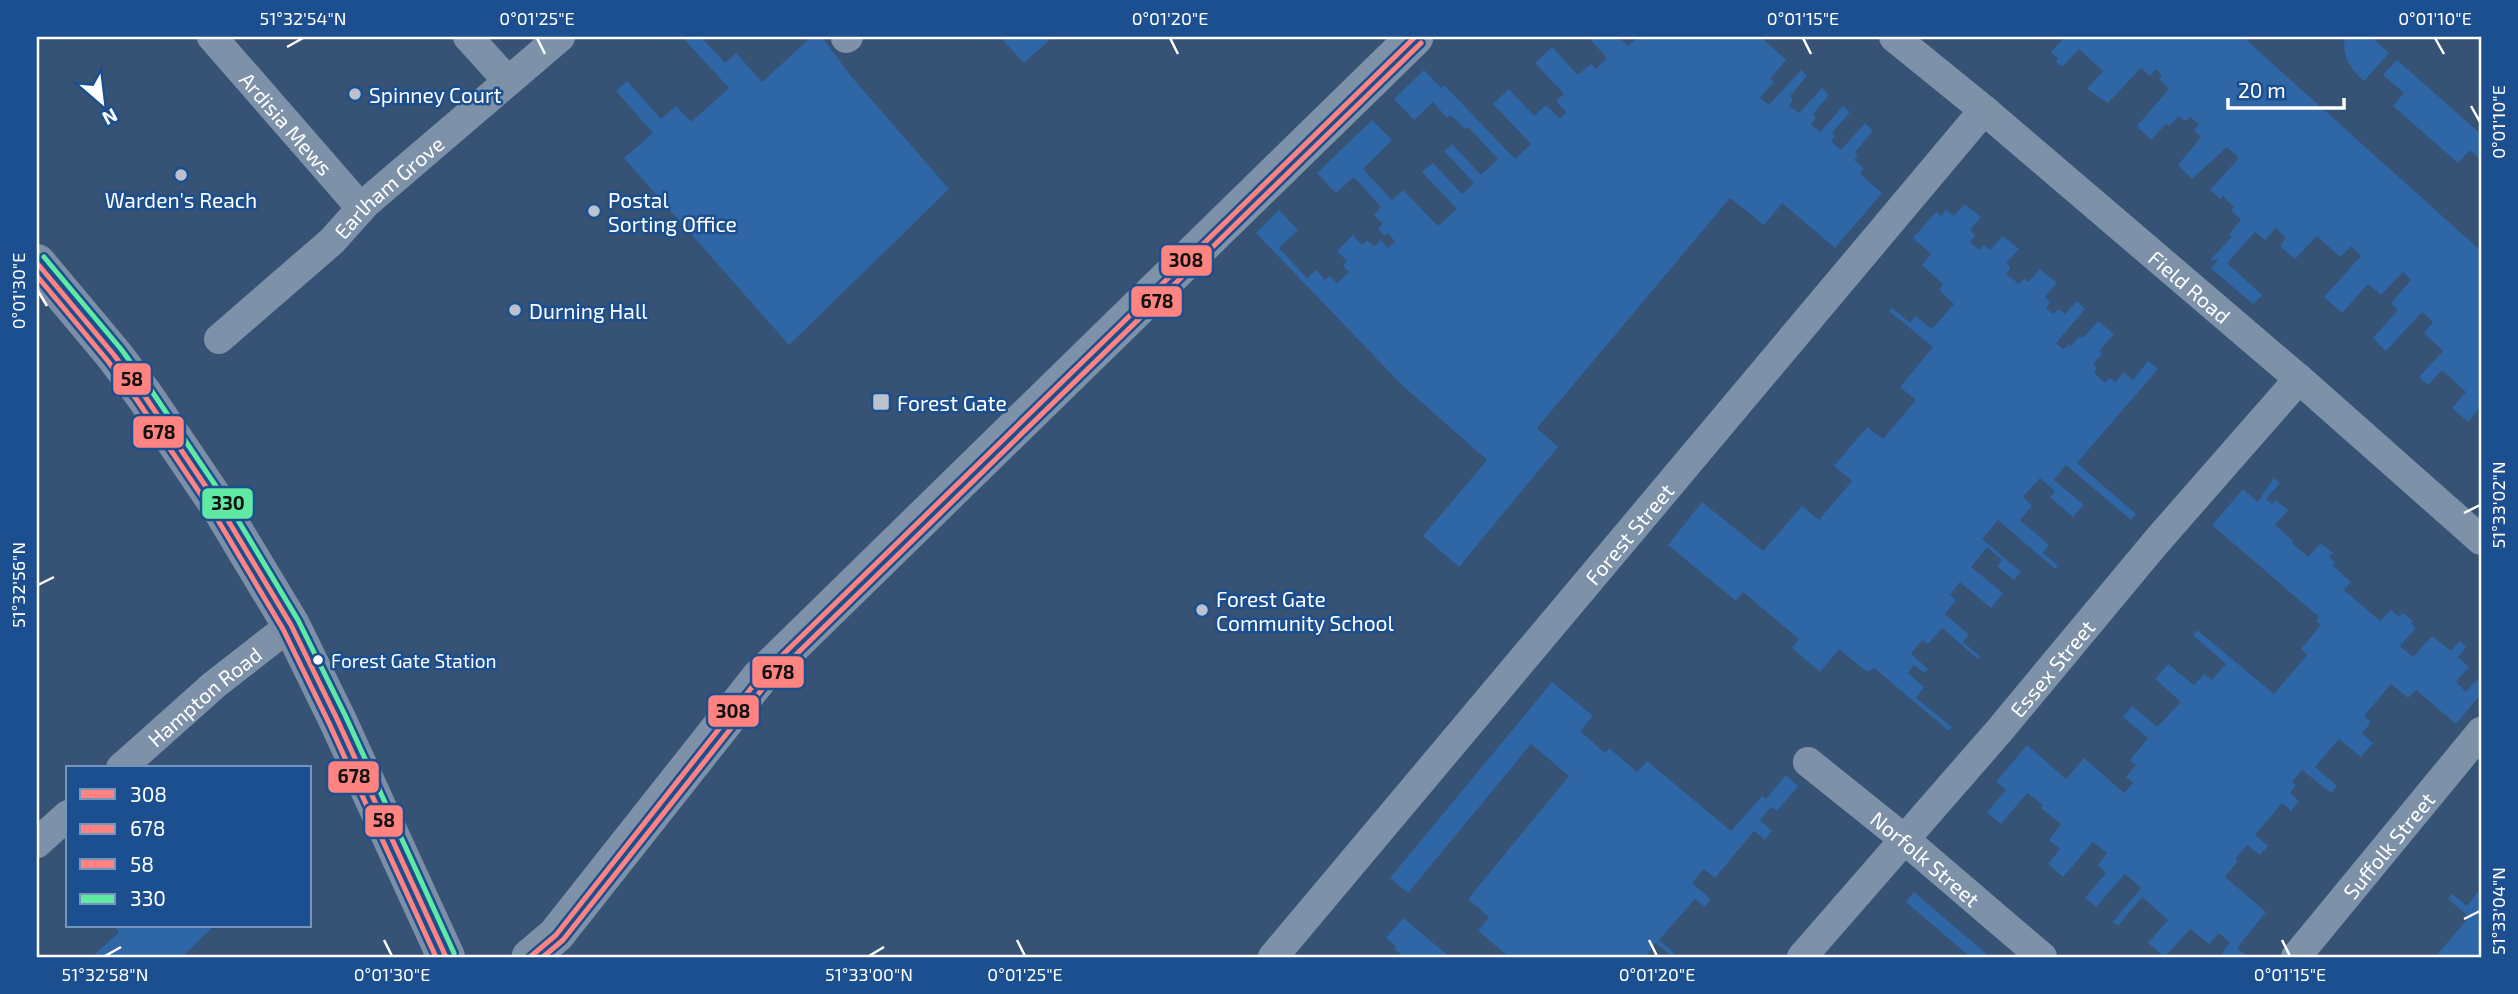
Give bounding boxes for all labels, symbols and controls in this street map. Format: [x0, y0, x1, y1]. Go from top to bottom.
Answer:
text: 51°32'54"N [260, 7, 346, 29]
text: 0°01'25"E [499, 7, 575, 29]
text: 0°01'20"E [1132, 7, 1208, 29]
text: 0°01'15"E [1767, 7, 1839, 29]
text: 0°01'10"E [2398, 7, 2472, 29]
north arrow [66, 66, 136, 136]
street label: Ardisia Mews [235, 66, 338, 180]
scale bar [2228, 66, 2343, 110]
text: 20 m [2238, 77, 2286, 102]
place label: Spinney Court [369, 82, 501, 107]
text: 0°01'10"E [2487, 85, 2509, 159]
marker: Spinney Court [347, 86, 363, 102]
text: N [99, 104, 122, 131]
street label: Earlham Grove [328, 130, 448, 243]
marker: Warden's Reach [173, 167, 189, 183]
place label: Warden's Reach [105, 187, 257, 212]
place label: Postal Sorting Office [608, 187, 737, 236]
marker: Postal Sorting Office [586, 203, 602, 219]
line badge: 308 [1160, 244, 1213, 277]
street label: Field Road [2144, 244, 2236, 328]
text: 308 [1169, 248, 1203, 271]
text: 0°01'30"E [7, 253, 29, 329]
line badge: 678 [1130, 285, 1183, 318]
text: 678 [1140, 289, 1174, 312]
place label: Durning Hall [529, 298, 648, 323]
marker: Durning Hall [507, 302, 523, 318]
line badge: 58 [112, 362, 152, 396]
text: 58 [121, 367, 143, 390]
place label: Forest Gate [897, 390, 1007, 415]
marker: Forest Gate [871, 392, 891, 412]
line badge: 678 [132, 415, 185, 449]
text: 678 [142, 420, 176, 443]
text: 51°33'02"N [2487, 461, 2509, 549]
street label: Forest Street [1579, 478, 1678, 589]
line badge: 330 [201, 487, 254, 520]
text: 330 [211, 491, 245, 514]
text: 51°32'56"N [7, 542, 29, 628]
place label: Forest Gate Community School [1216, 586, 1395, 635]
marker: Forest Gate Community School [1194, 602, 1210, 618]
street label: Essex Street [2004, 614, 2099, 721]
street label: Hampton Road [142, 641, 266, 751]
place label: Forest Gate Station [331, 649, 496, 672]
marker: Forest Gate Station [311, 653, 325, 667]
line badge: 678 [751, 655, 805, 689]
text: 678 [761, 660, 795, 683]
line badge: 308 [707, 694, 760, 728]
text: 308 [716, 699, 750, 722]
line badge: 678 [327, 760, 380, 794]
text: 678 [337, 764, 371, 787]
legend [66, 766, 312, 928]
text: 308 [130, 781, 167, 806]
street label: Suffolk Street [2337, 787, 2439, 903]
line badge: 58 [364, 804, 404, 838]
street label: Norfolk Street [1866, 805, 1985, 911]
text: 58 [373, 808, 395, 831]
text: 678 [130, 815, 166, 840]
text: 58 [130, 851, 154, 876]
text: 51°33'04"N [2487, 867, 2509, 955]
text: 330 [130, 885, 166, 910]
text: 51°32'58"N [62, 963, 148, 985]
text: 0°01'30"E [354, 963, 430, 985]
text: 51°33'00"N [825, 963, 913, 985]
text: 0°01'25"E [987, 963, 1063, 985]
text: 0°01'20"E [1619, 963, 1695, 985]
text: 0°01'15"E [2254, 963, 2326, 985]

